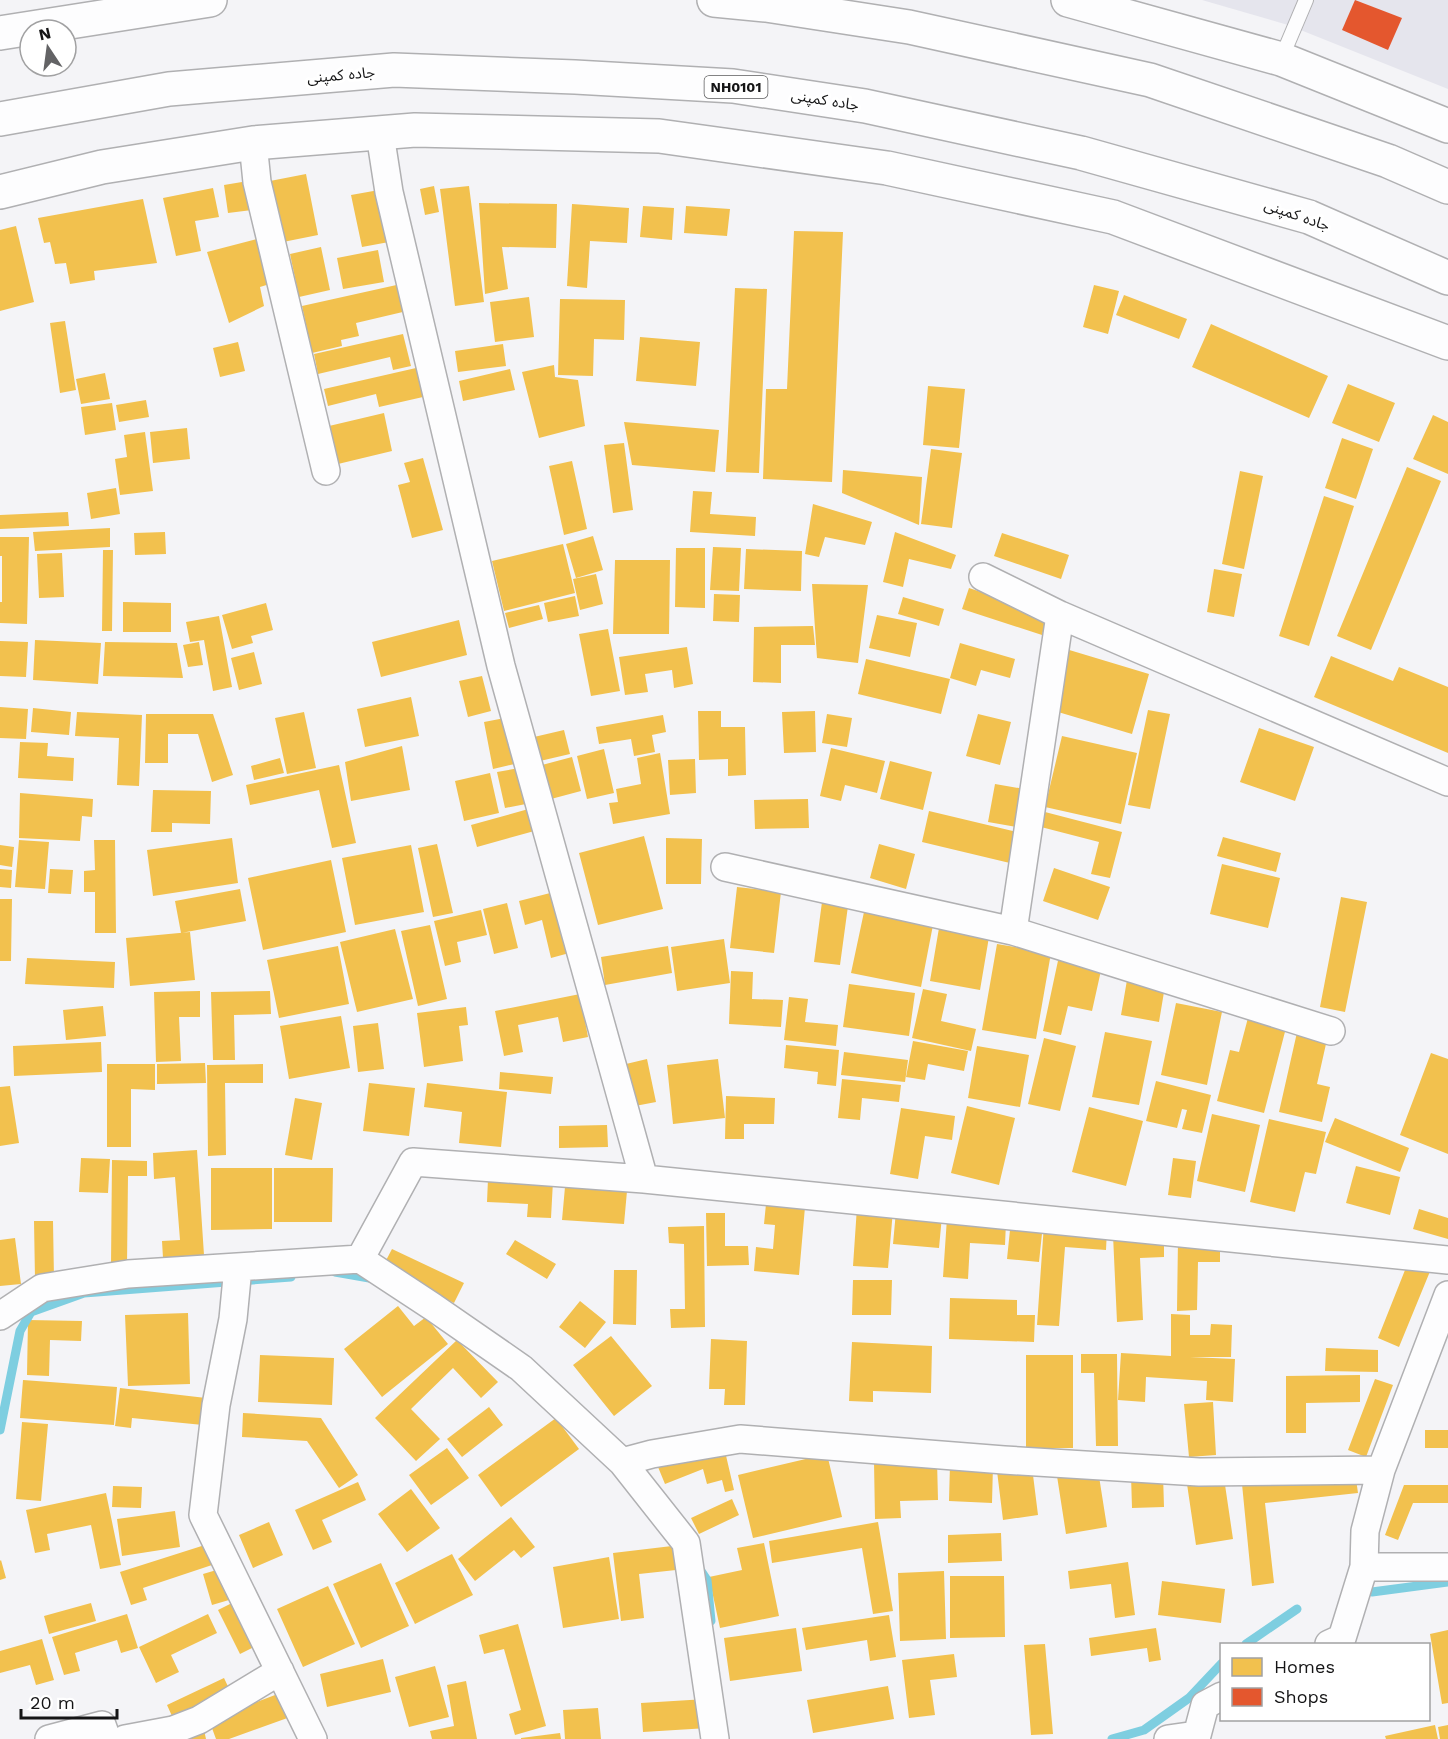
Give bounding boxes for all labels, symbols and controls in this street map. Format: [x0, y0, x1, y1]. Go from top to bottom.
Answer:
north arrow [18, 18, 78, 78]
text: N [37, 23, 53, 44]
street label: جاده کمپنی [306, 63, 376, 88]
road number: NH0101 [704, 76, 768, 98]
street label: جاده کمپنی [790, 86, 860, 115]
street label: جاده کمپنی [1261, 195, 1332, 236]
legend [1220, 1643, 1430, 1721]
text: Homes [1274, 1656, 1335, 1677]
scale bar [21, 1682, 117, 1720]
text: Shops [1274, 1686, 1328, 1707]
text: 20 m [30, 1692, 75, 1713]

